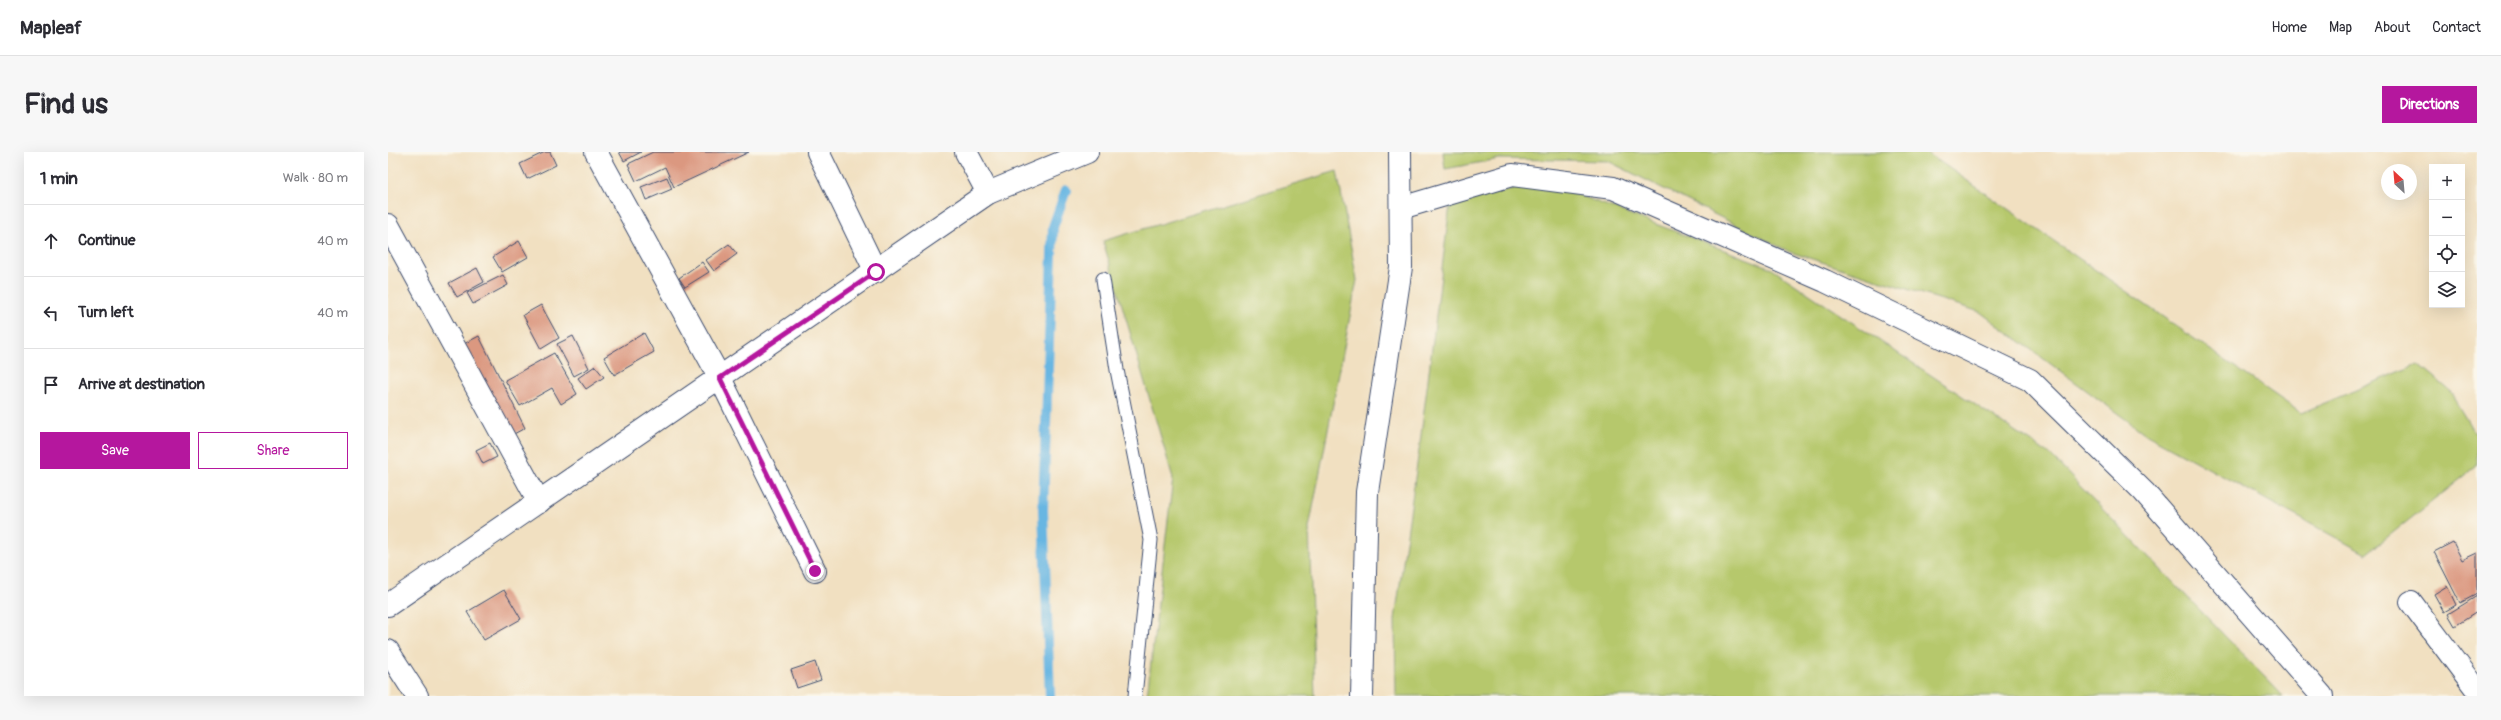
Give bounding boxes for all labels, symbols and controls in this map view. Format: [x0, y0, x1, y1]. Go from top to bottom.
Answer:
text: Mapleaf [20, 16, 82, 40]
text: Home [2272, 19, 2307, 36]
text: Map [2329, 19, 2352, 36]
text: About [2374, 19, 2410, 36]
text: Contact [2432, 19, 2481, 36]
button: Directions [2382, 86, 2477, 123]
text: Find us [24, 87, 108, 122]
north arrow [2381, 164, 2417, 200]
map controls [2429, 164, 2465, 308]
button: + [2429, 164, 2465, 200]
text: 1 min [40, 168, 78, 189]
text: Walk · 80 m [283, 170, 348, 186]
button: − [2429, 200, 2465, 236]
icon: ahead [40, 230, 62, 252]
text: Continue [78, 231, 136, 250]
text: 40 m [317, 233, 348, 249]
button: locate [2429, 236, 2465, 272]
route start [867, 263, 885, 281]
button: layers [2429, 272, 2465, 308]
icon: left [40, 302, 62, 324]
text: Turn left [78, 303, 134, 322]
text: 40 m [317, 305, 348, 321]
icon: arrive [40, 374, 62, 396]
text: Arrive at destination [78, 375, 205, 394]
button: Save [40, 432, 190, 469]
button: Share [198, 432, 348, 469]
route end [806, 562, 824, 580]

